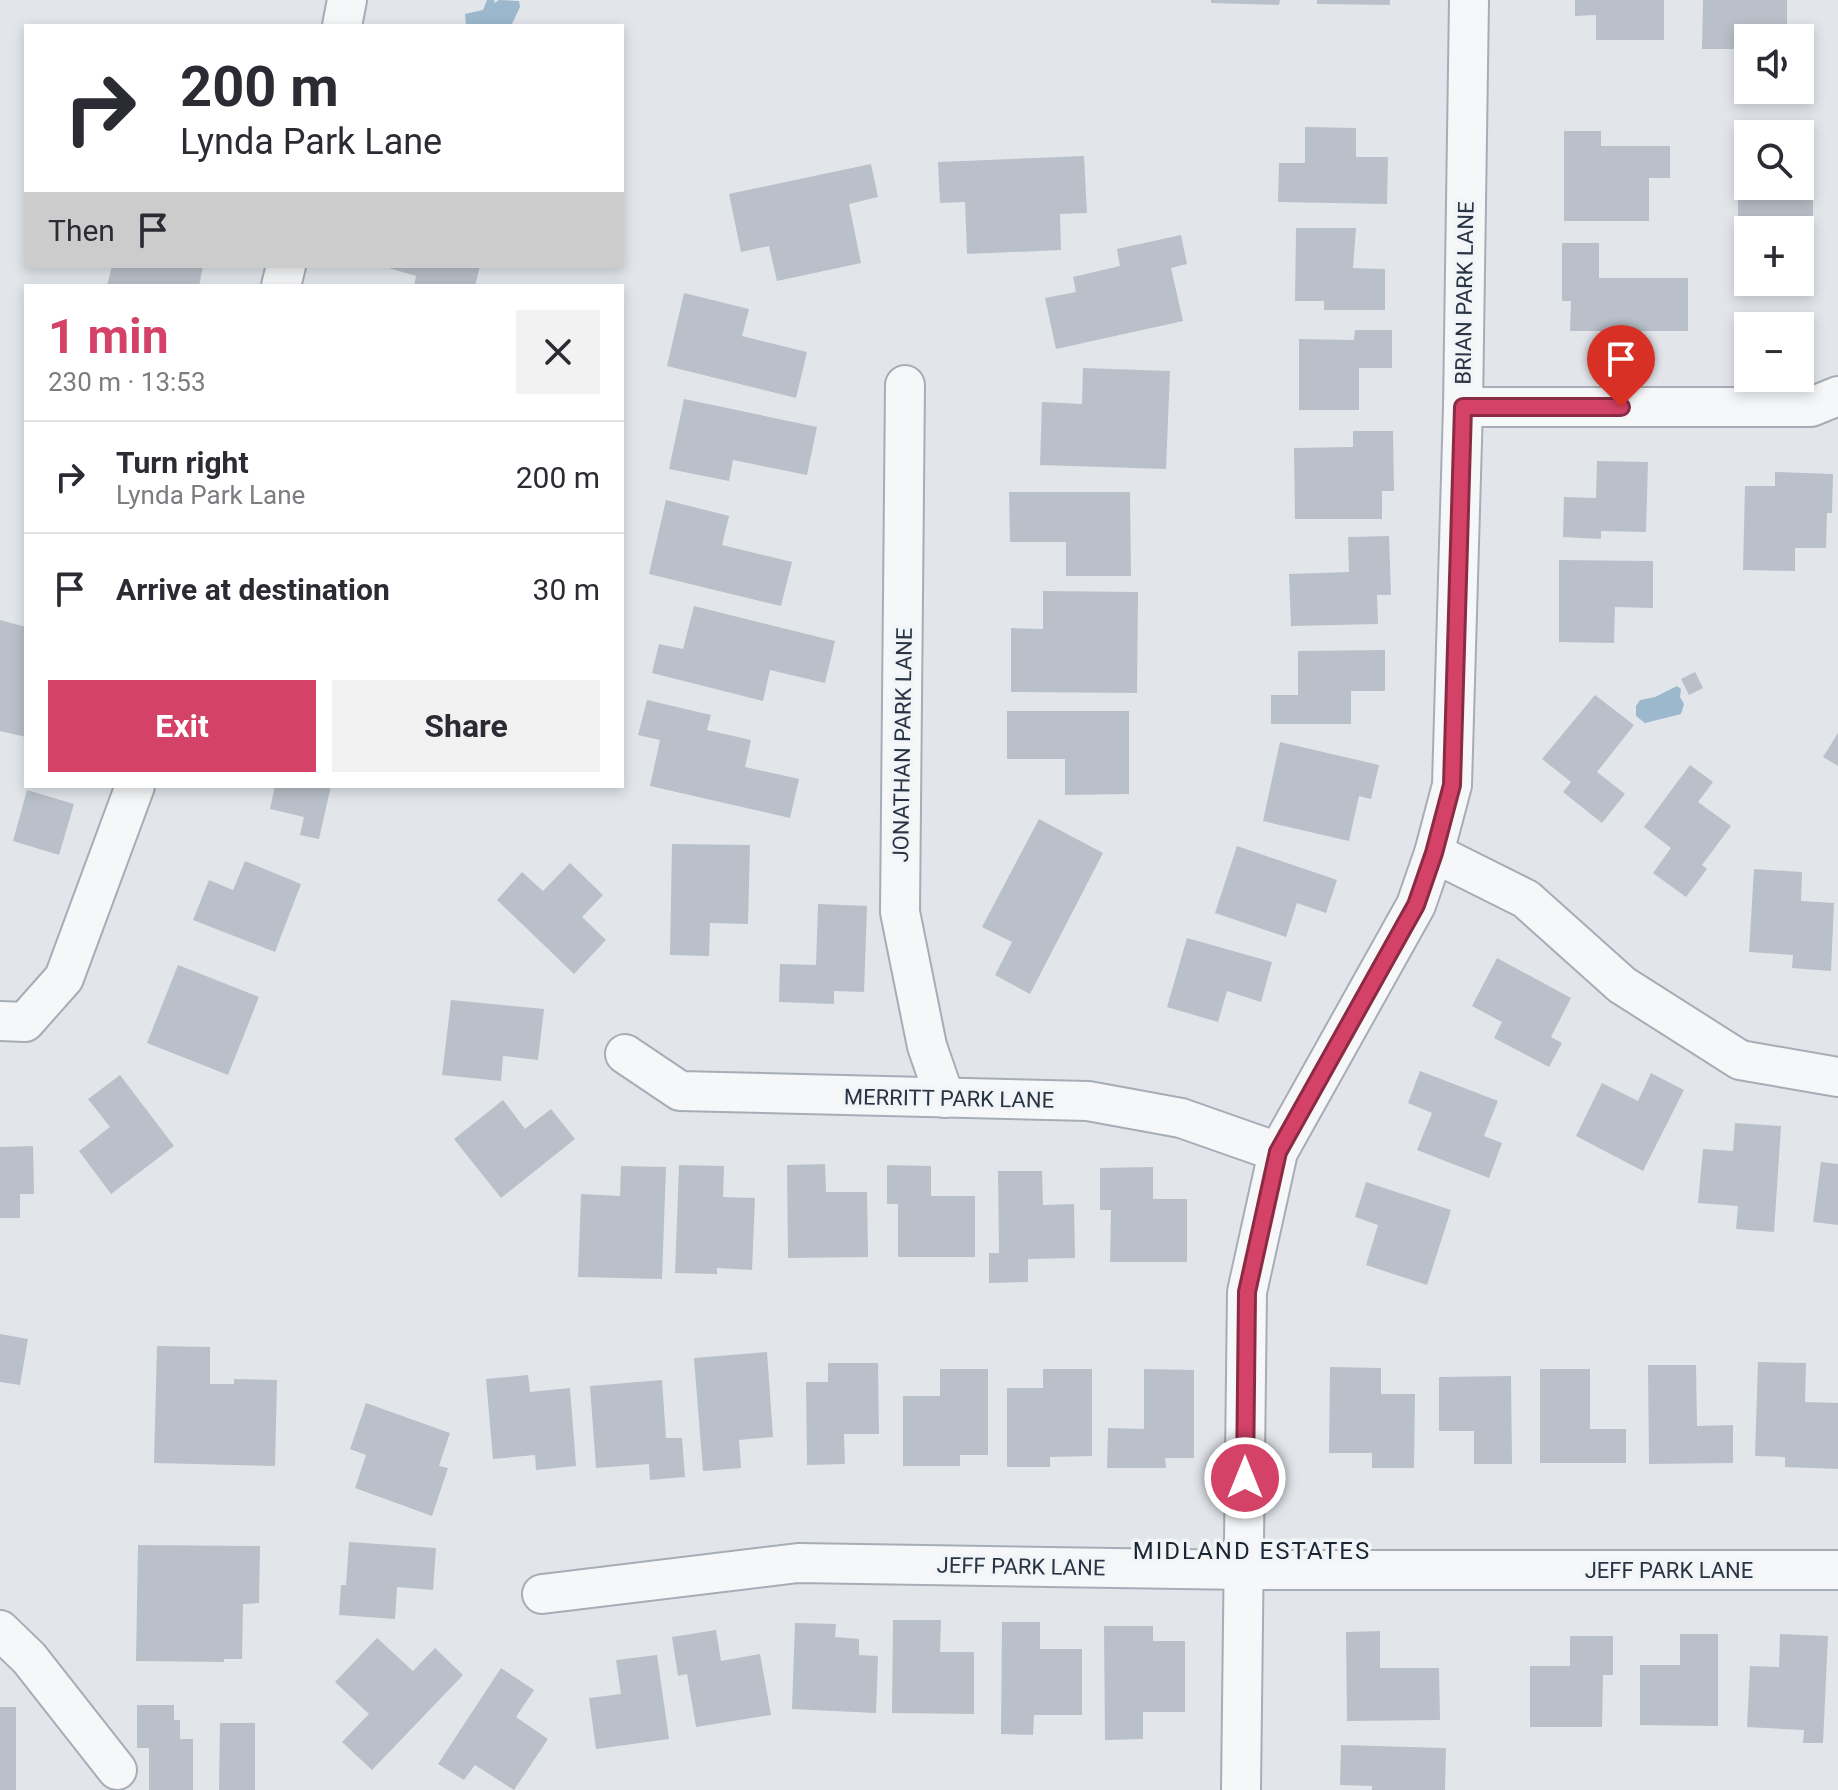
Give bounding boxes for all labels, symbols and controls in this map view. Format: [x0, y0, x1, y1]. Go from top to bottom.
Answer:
map controls [1734, 24, 1814, 392]
button: sound [1734, 24, 1814, 104]
text: 200 m [180, 54, 339, 120]
icon: right [48, 56, 152, 160]
button: search [1734, 120, 1814, 200]
text: Lynda Park Lane [180, 121, 442, 163]
street label: BRIAN PARK LANE [1450, 201, 1479, 385]
icon: arrive [131, 208, 175, 252]
text: Then [48, 213, 115, 248]
button: + [1734, 216, 1814, 296]
text: 1 min [48, 308, 169, 365]
button: close [516, 310, 600, 394]
button: − [1734, 312, 1814, 392]
pin [1587, 325, 1655, 407]
icon: arrive [1599, 337, 1643, 381]
text: 230 m · 13:53 [48, 367, 206, 397]
text: Turn right [116, 445, 249, 480]
icon: right [48, 455, 92, 499]
text: 200 m [516, 460, 600, 495]
text: Lynda Park Lane [116, 480, 305, 510]
icon: arrive [48, 567, 92, 611]
text: Arrive at destination [116, 572, 390, 607]
text: 30 m [533, 572, 600, 607]
street label: JONATHAN PARK LANE [888, 627, 917, 863]
button: Exit [48, 680, 316, 772]
button: Share [332, 680, 600, 772]
street label: MERRITT PARK LANE [844, 1084, 1054, 1113]
position arrow [1203, 1436, 1287, 1520]
district label: MIDLAND ESTATES [1133, 1537, 1371, 1565]
street label: JEFF PARK LANE [936, 1553, 1105, 1580]
street label: JEFF PARK LANE [1585, 1558, 1753, 1583]

